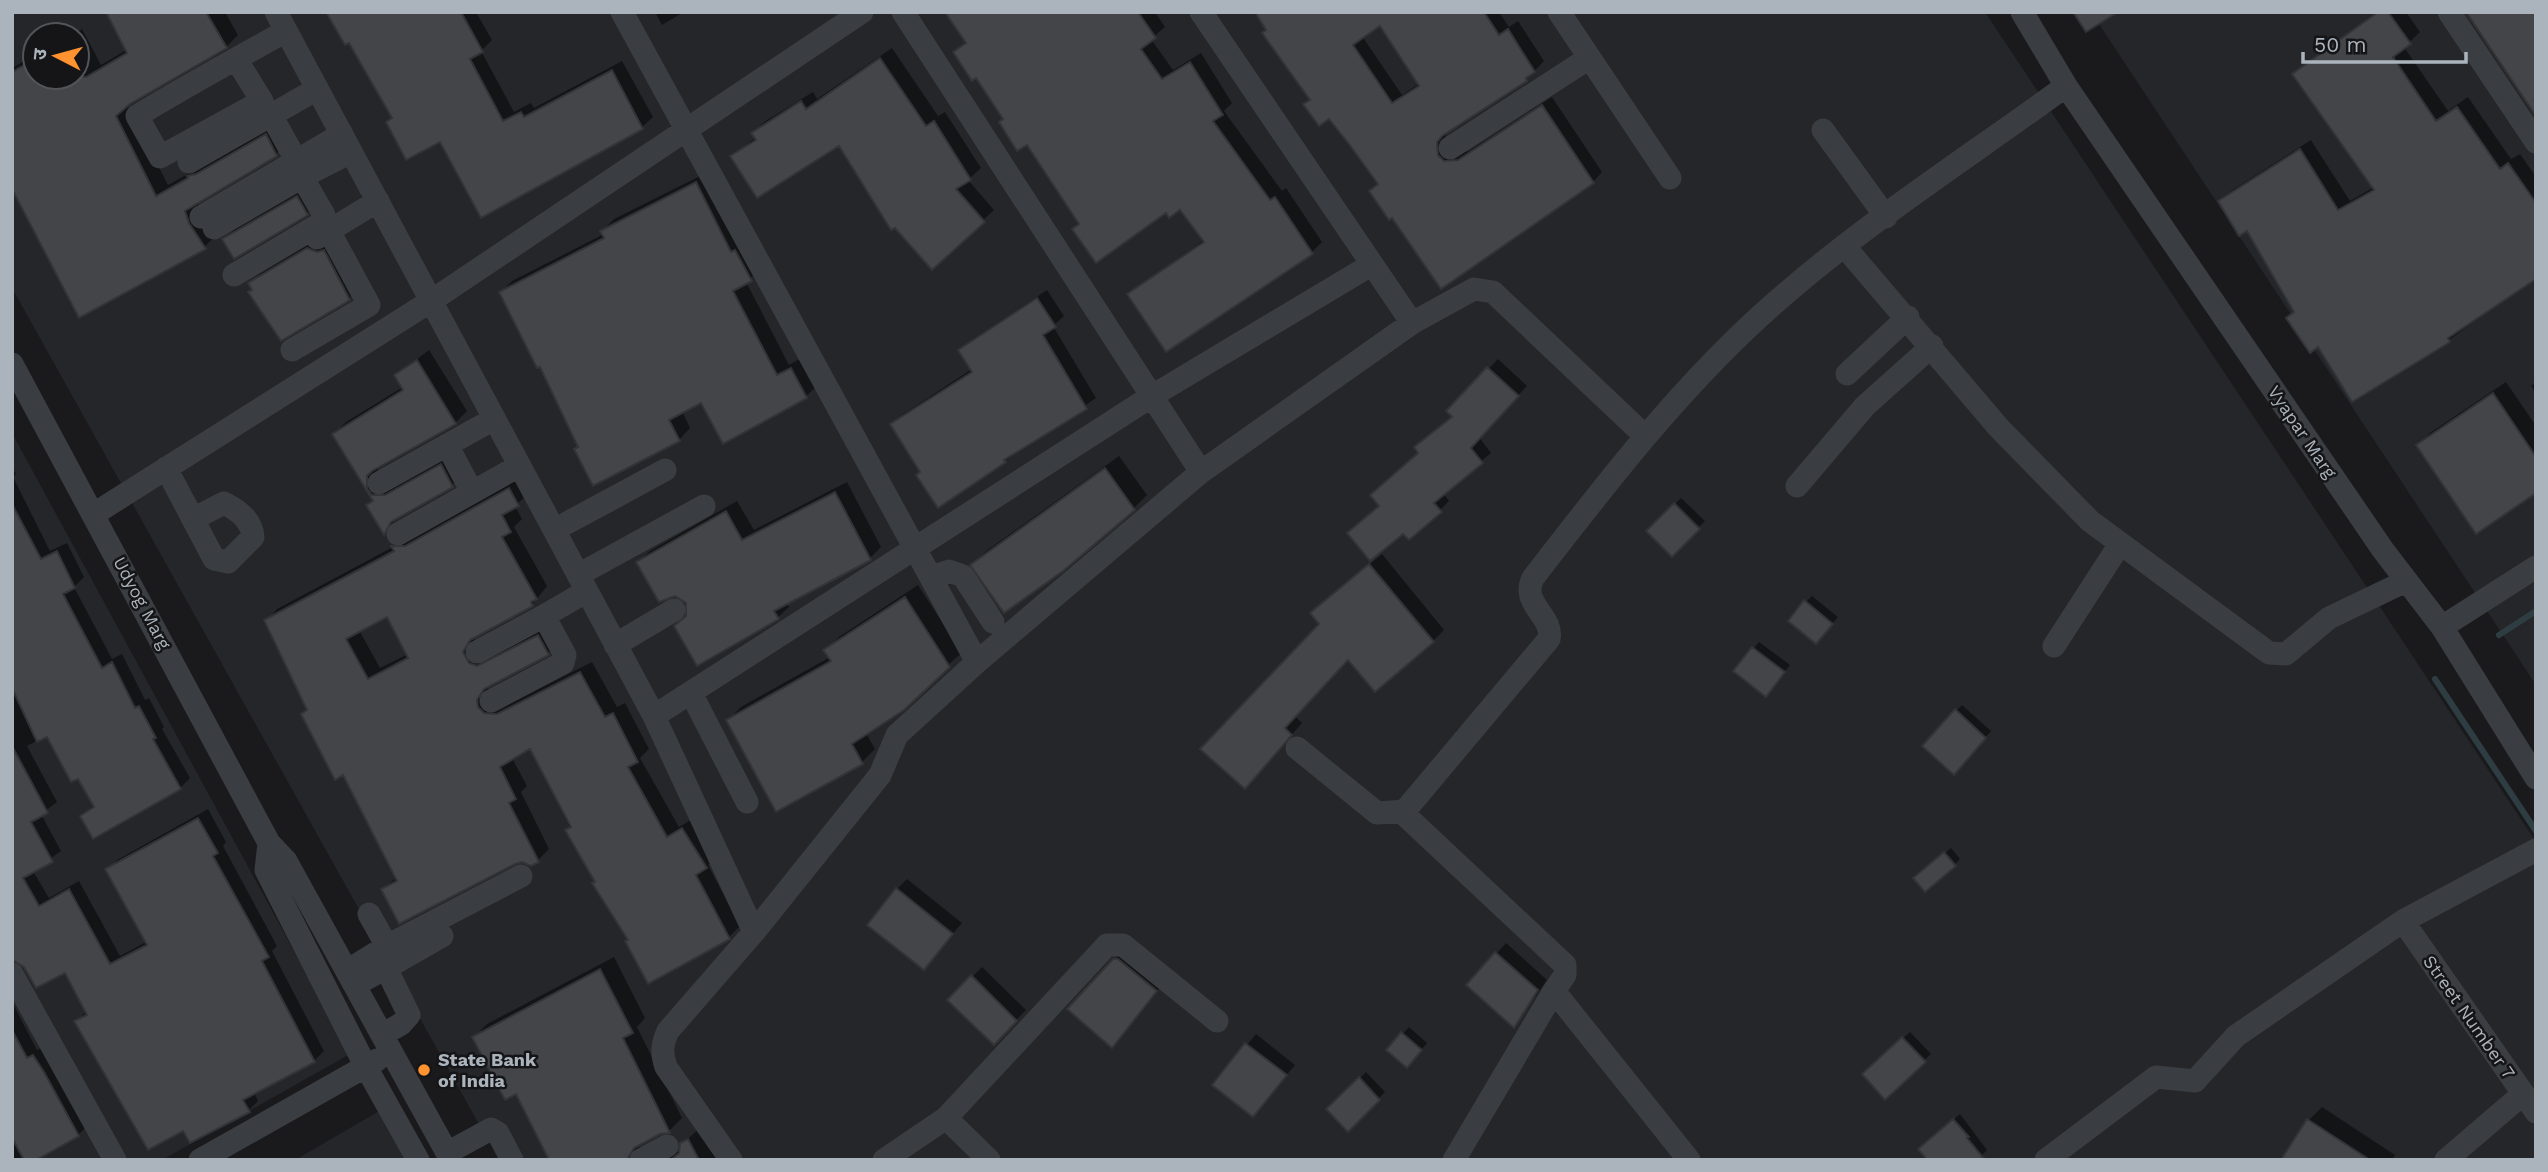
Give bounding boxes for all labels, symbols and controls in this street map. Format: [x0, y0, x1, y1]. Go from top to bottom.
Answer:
north arrow [21, 21, 91, 91]
scale bar [2303, 21, 2466, 65]
text: 50 m [2314, 32, 2366, 57]
text: उ [28, 47, 52, 61]
street label: Vyapar Marg [2264, 381, 2341, 482]
street label: Udyog Marg [109, 553, 176, 653]
street label: Street Number 7 [2419, 951, 2520, 1082]
place label: State Bank of India [438, 1049, 537, 1091]
marker: State Bank of India [416, 1062, 432, 1078]

